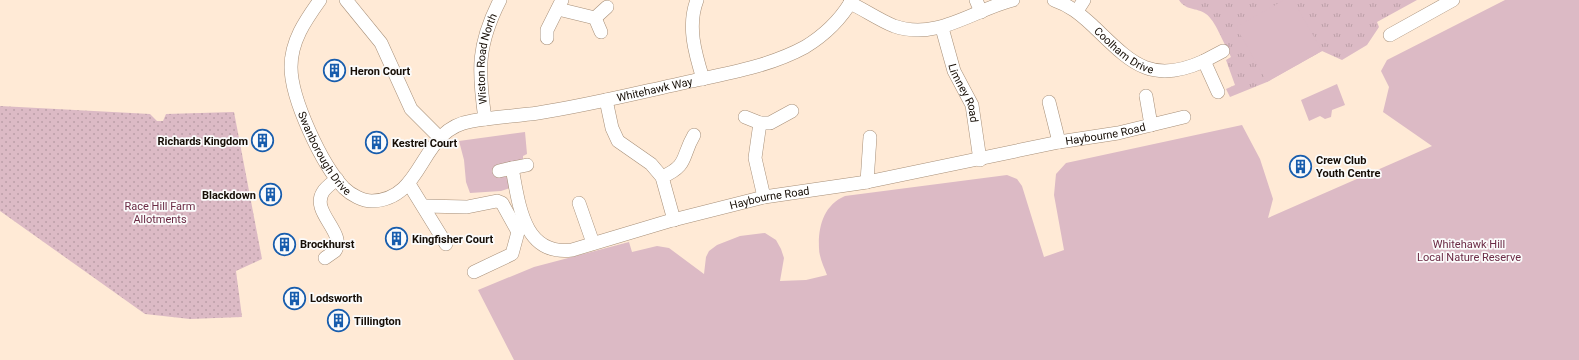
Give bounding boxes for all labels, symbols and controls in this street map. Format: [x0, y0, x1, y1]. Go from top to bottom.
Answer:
street label: Wiston Road North [474, 11, 499, 105]
street label: Coolham Drive [1092, 24, 1155, 76]
building icon: Heron Court [321, 58, 347, 84]
street label: Limney Road [946, 62, 981, 123]
place label: Heron Court [350, 65, 411, 78]
street label: Whitehawk Way [615, 74, 694, 104]
street label: Swanborough Drive [295, 109, 354, 198]
street label: Haybourne Road [1064, 120, 1147, 147]
building icon: Richards Kingdom [250, 128, 276, 154]
building icon: Kestrel Court [364, 130, 390, 156]
place label: Richards Kingdom [157, 135, 248, 148]
place label: Kestrel Court [392, 137, 458, 150]
building icon: Crew Club Youth Centre [1288, 153, 1314, 179]
place label: Crew Club Youth Centre [1316, 154, 1380, 180]
building icon: Blackdown [258, 182, 284, 208]
street label: Haybourne Road [728, 184, 810, 212]
place label: Blackdown [202, 189, 256, 202]
park label: Race Hill Farm Allotments [125, 200, 195, 226]
building icon: Kingfisher Court [383, 226, 409, 252]
building icon: Brockhurst [272, 231, 298, 257]
place label: Kingfisher Court [412, 233, 493, 246]
place label: Brockhurst [300, 238, 355, 251]
park label: Whitehawk Hill Local Nature Reserve [1417, 238, 1521, 264]
building icon: Lodsworth [282, 285, 308, 311]
place label: Lodsworth [310, 292, 362, 305]
building icon: Tillington [325, 308, 351, 334]
place label: Tillington [354, 315, 401, 328]

